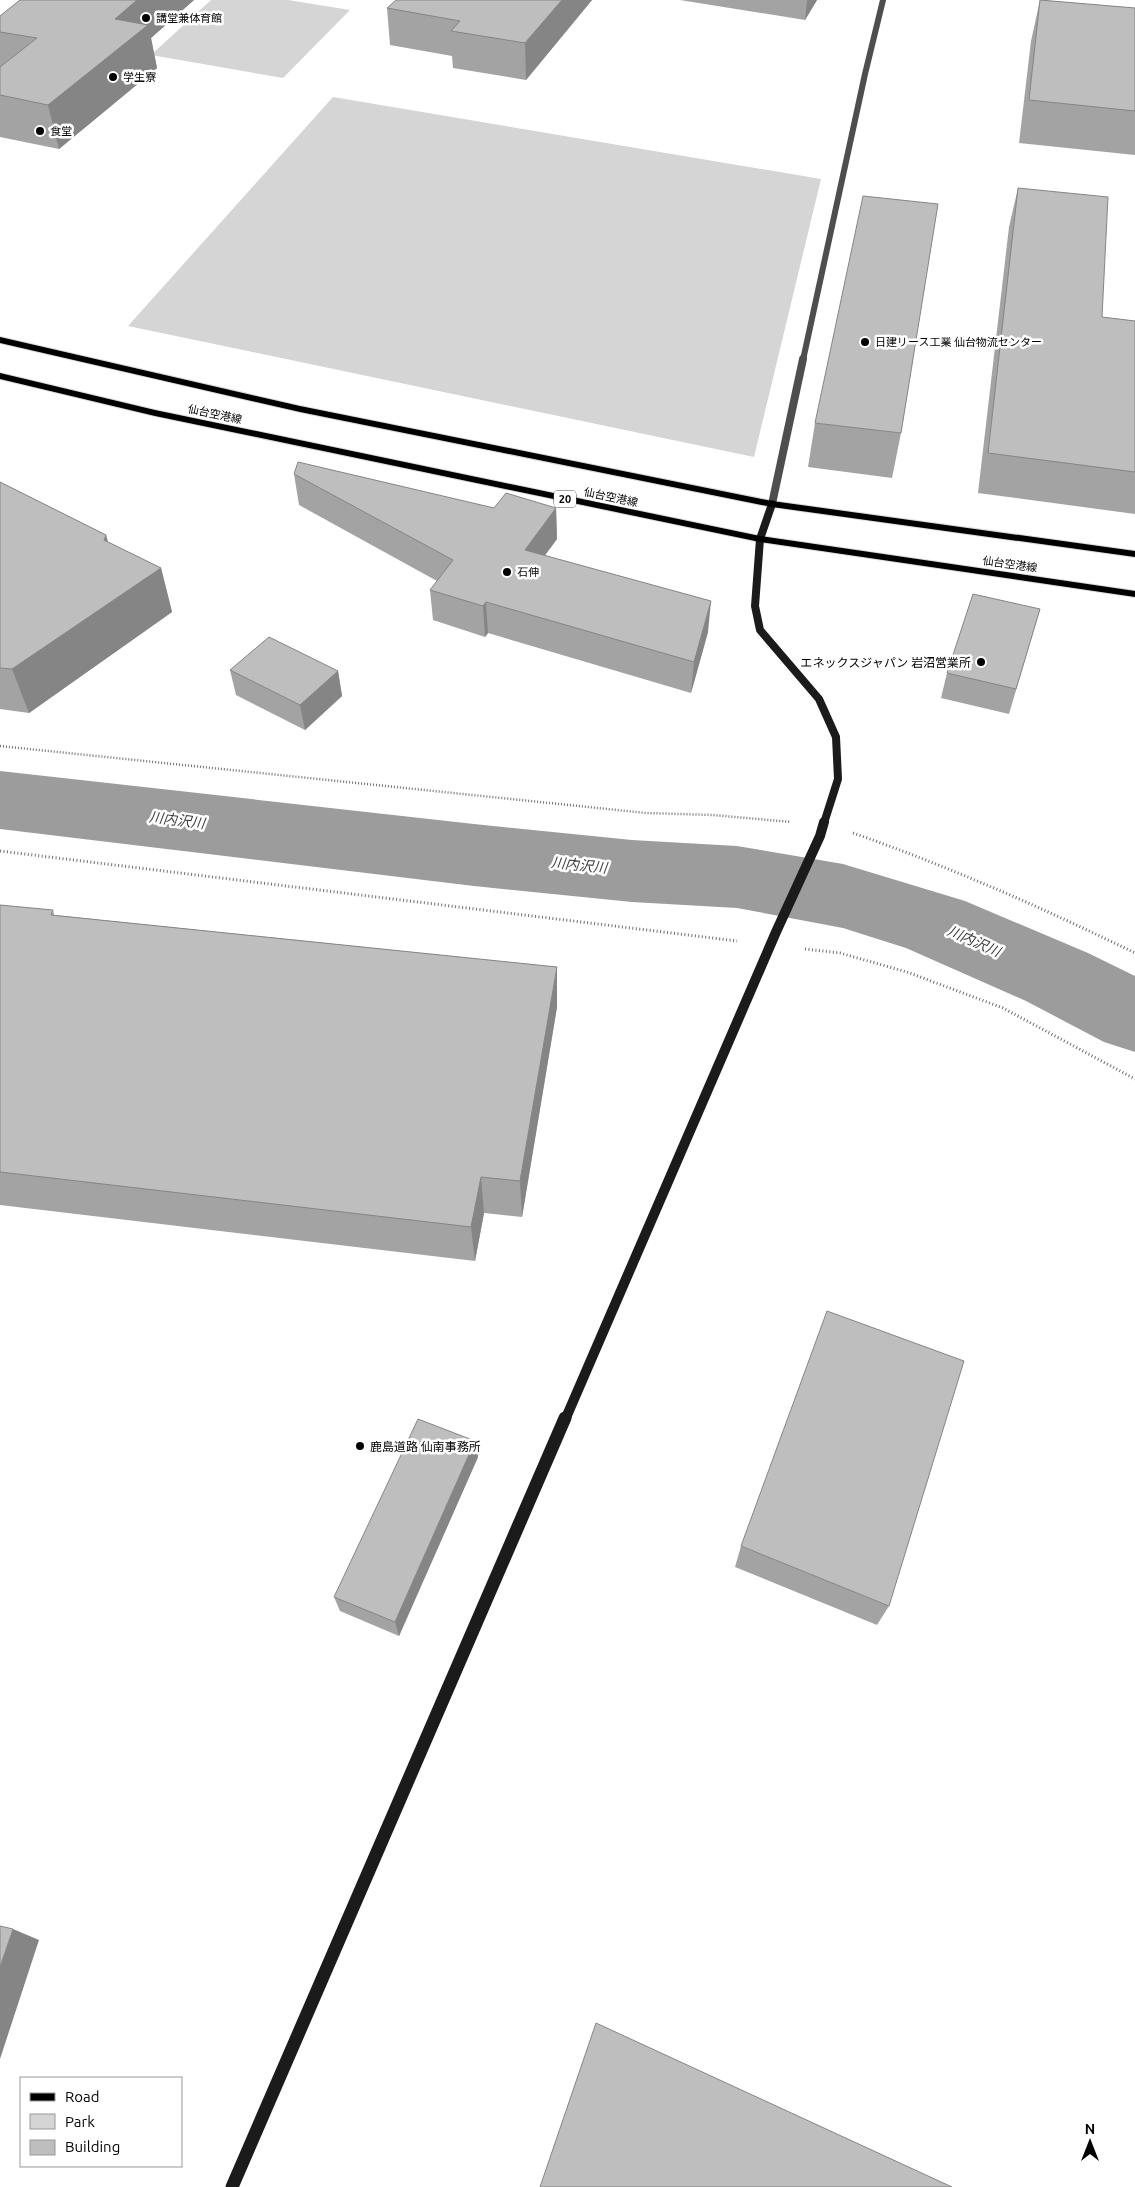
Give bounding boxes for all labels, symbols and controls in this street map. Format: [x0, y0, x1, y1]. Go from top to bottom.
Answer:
marker: 講堂兼体育館 [140, 12, 152, 24]
place label: 講堂兼体育館 [156, 12, 222, 24]
marker: 学生寮 [107, 71, 119, 83]
place label: 学生寮 [123, 71, 156, 83]
marker: 食堂 [34, 125, 46, 137]
place label: 食堂 [50, 125, 72, 137]
marker: 日建リース工業 仙台物流センター [859, 336, 871, 348]
place label: 日建リース工業 仙台物流センター [875, 336, 1042, 348]
street label: 仙台空港線 [187, 402, 243, 426]
street label: 仙台空港線 [583, 485, 639, 509]
road number: 20 [554, 490, 576, 508]
street label: 仙台空港線 [982, 554, 1038, 574]
marker: 石伸 [501, 566, 513, 578]
place label: 石伸 [517, 566, 539, 578]
place label: エネックスジャパン 岩沼営業所 [801, 656, 971, 669]
marker: エネックスジャパン 岩沼営業所 [975, 656, 987, 668]
water label: 川内沢川 [148, 809, 208, 832]
water label: 川内沢川 [550, 854, 610, 876]
water label: 川内沢川 [945, 922, 1005, 961]
marker: 鹿島道路 仙南事務所 [354, 1440, 366, 1452]
place label: 鹿島道路 仙南事務所 [370, 1440, 481, 1453]
legend [20, 2077, 182, 2167]
text: Road [65, 2088, 100, 2105]
text: Park [65, 2113, 95, 2130]
north arrow [1065, 2117, 1115, 2167]
text: N [1085, 2121, 1095, 2137]
text: Building [65, 2138, 120, 2155]

